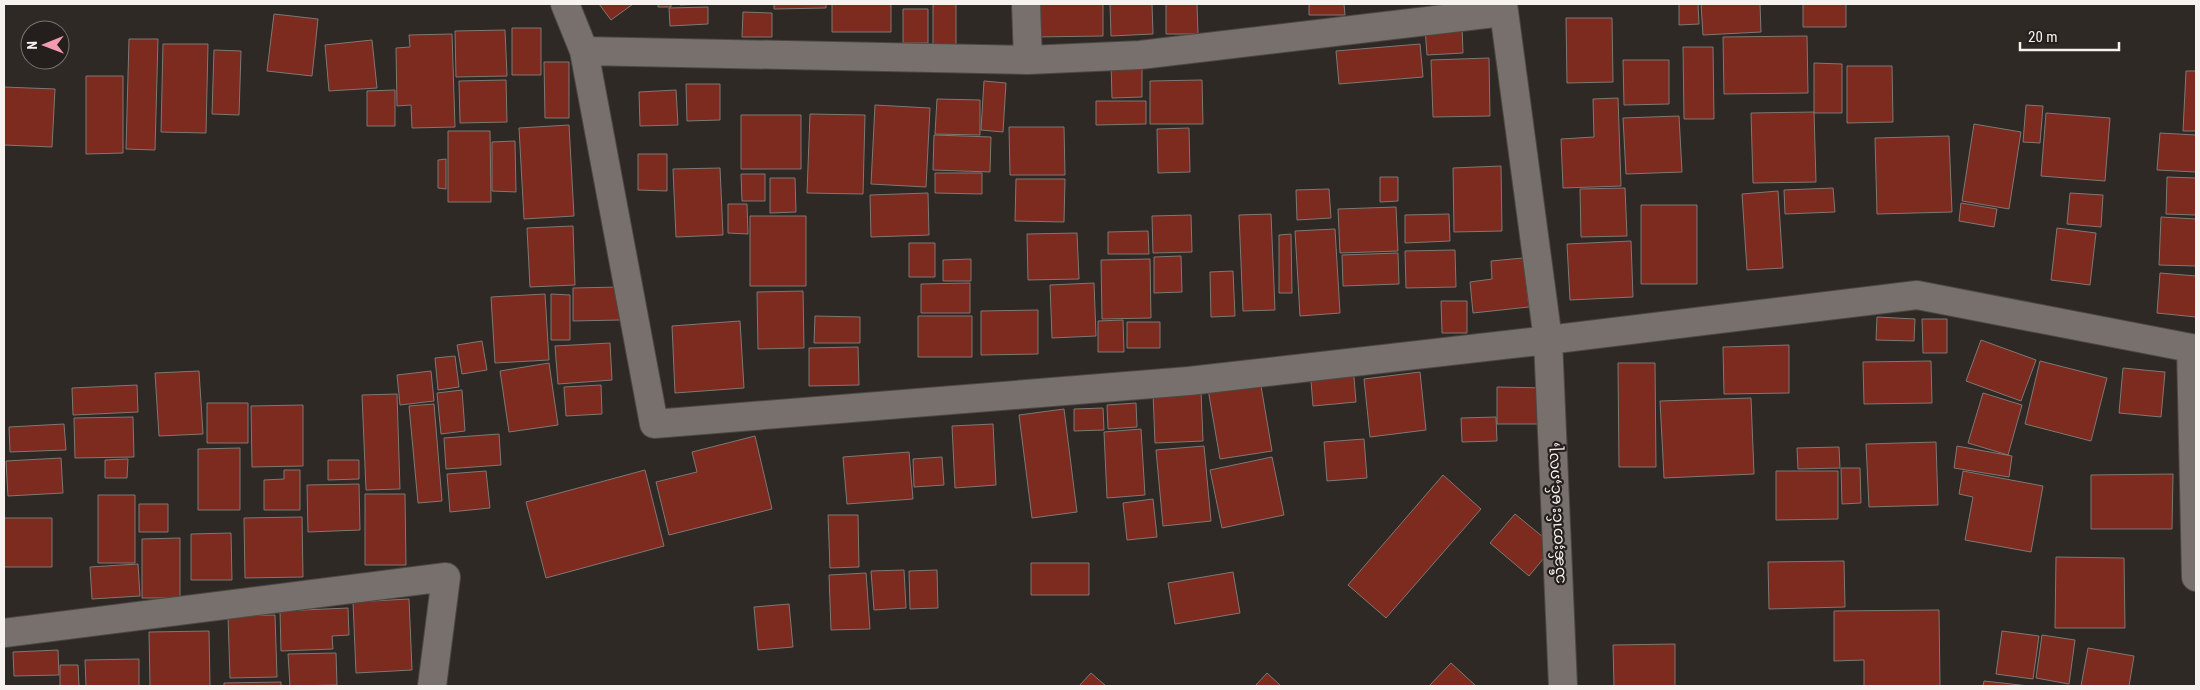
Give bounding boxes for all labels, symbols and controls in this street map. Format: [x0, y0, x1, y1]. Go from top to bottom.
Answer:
north arrow [20, 20, 70, 70]
scale bar [2020, 20, 2119, 52]
text: 20 m [2028, 28, 2058, 46]
text: N [24, 41, 40, 50]
street label: သဵၼ်ႈတၢင်း မင်ႇၵလႃႇ [1542, 442, 1572, 584]

